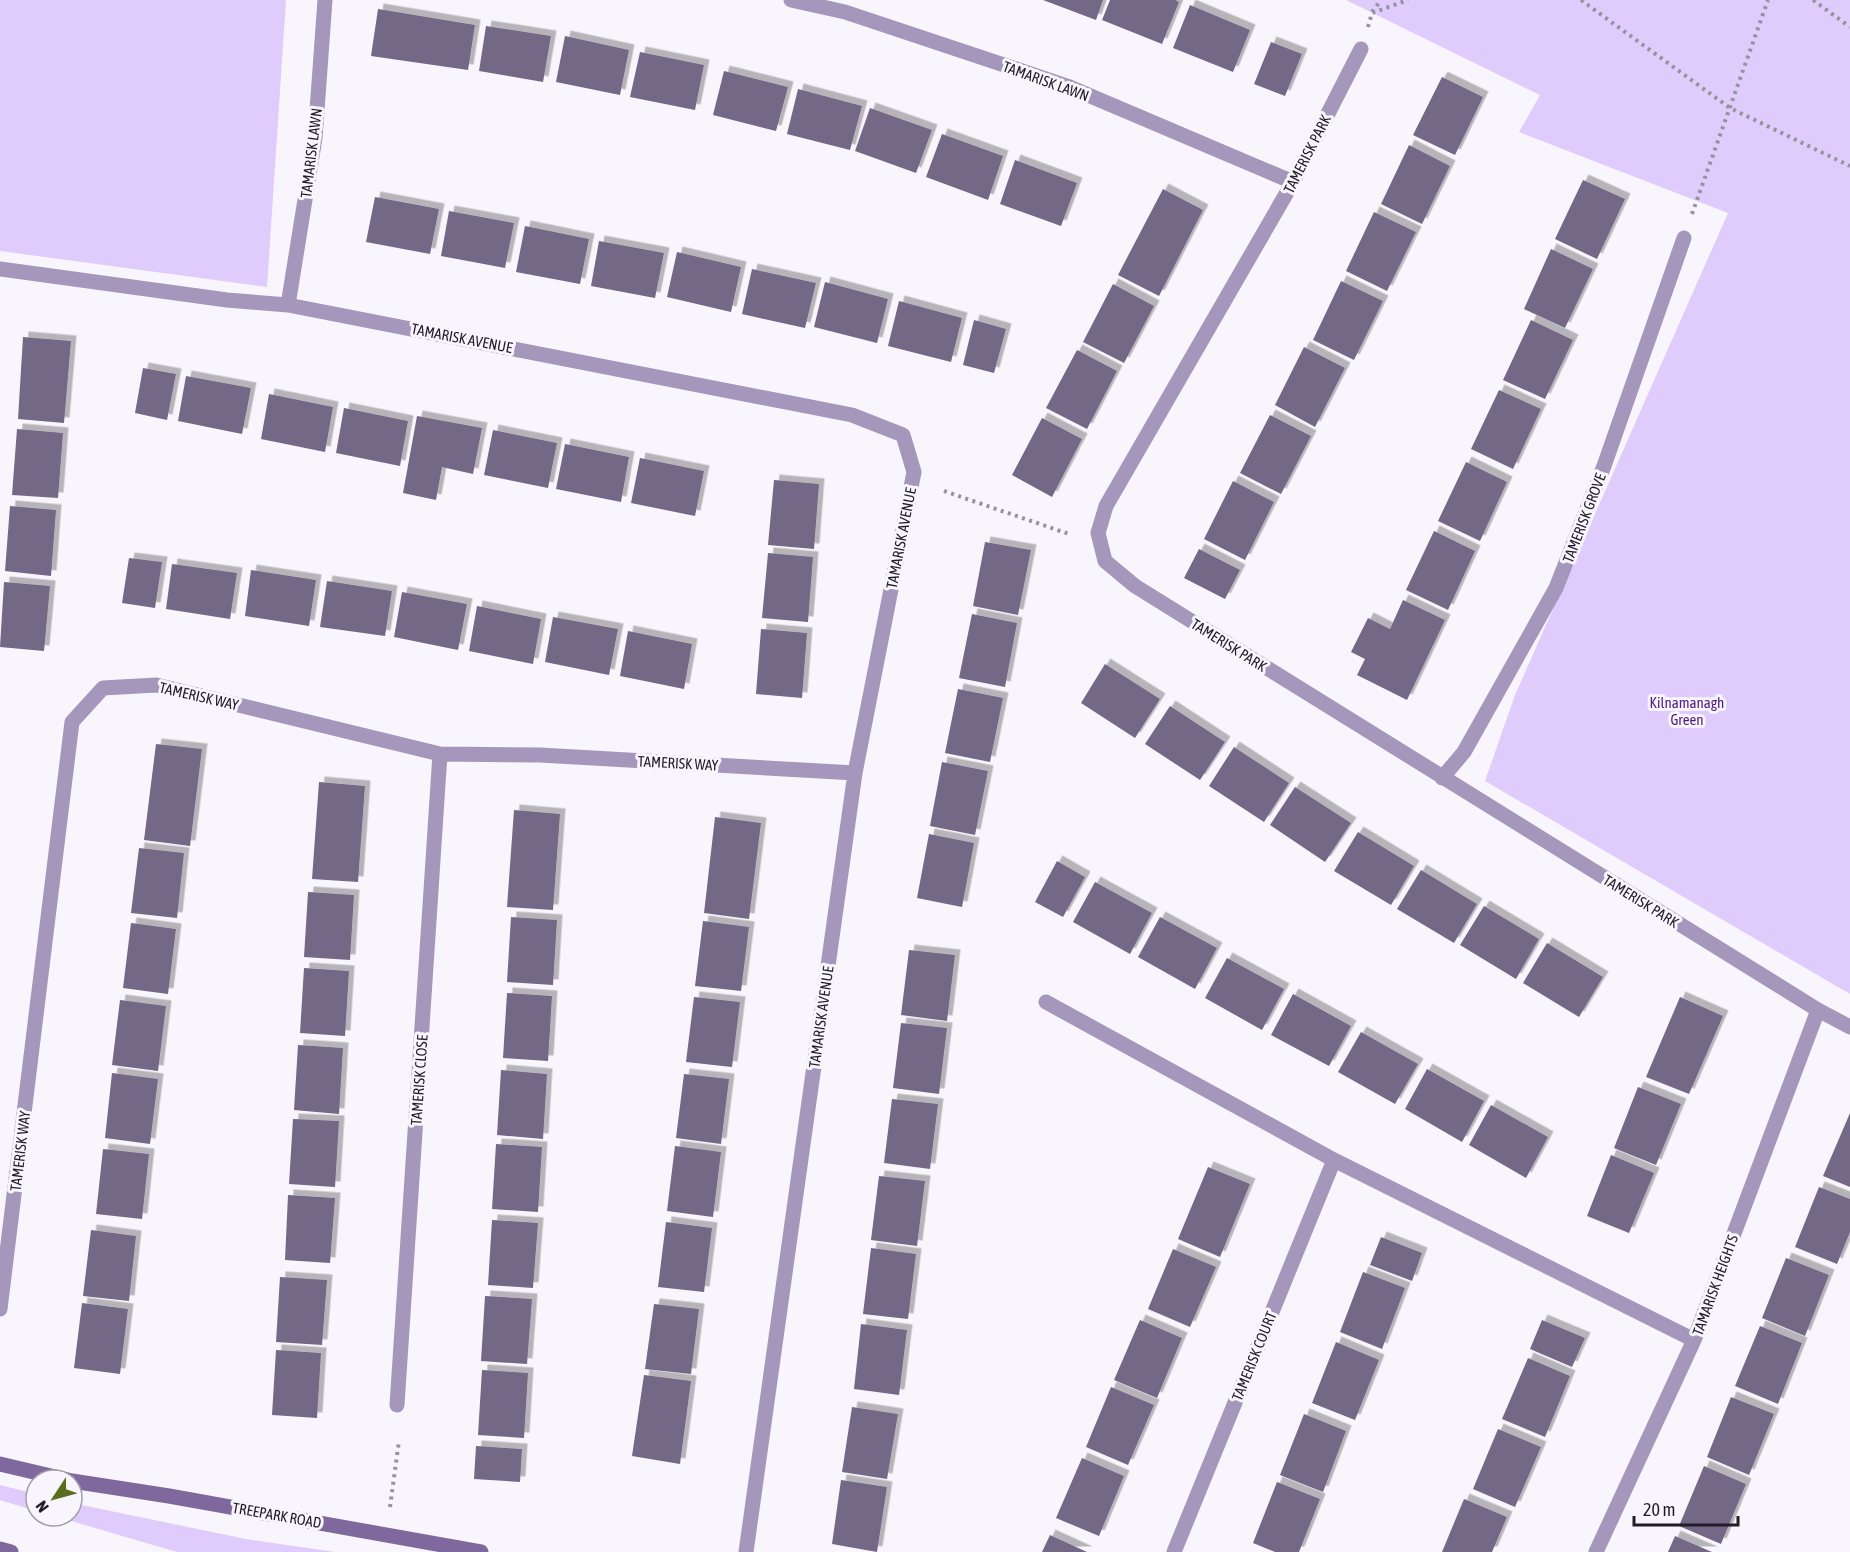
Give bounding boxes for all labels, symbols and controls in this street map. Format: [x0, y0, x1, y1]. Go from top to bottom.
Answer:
street label: TAMARISK LAWN [1001, 58, 1091, 104]
street label: TAMARISK LAWN [297, 107, 325, 199]
street label: TAMERISK PARK [1280, 111, 1334, 196]
street label: TAMARISK AVENUE [410, 320, 515, 356]
street label: TAMERISK GROVE [1559, 470, 1609, 565]
street label: TAMARISK AVENUE [883, 485, 919, 590]
street label: TAMERISK PARK [1188, 615, 1270, 675]
street label: TAMERISK WAY [158, 679, 241, 713]
park label: Kilnamanagh Green [1650, 694, 1724, 728]
street label: TAMERISK WAY [637, 752, 719, 774]
street label: TAMERISK PARK [1600, 871, 1682, 931]
street label: TAMARISK AVENUE [805, 964, 837, 1069]
street label: TAMERISK CLOSE [407, 1034, 431, 1126]
street label: TAMERISK WAY [7, 1110, 33, 1192]
street label: TAMARISK HEIGHTS [1689, 1232, 1741, 1338]
street label: TAMERISK COURT [1228, 1308, 1280, 1403]
north arrow [24, 1468, 84, 1528]
scale bar [1634, 1489, 1738, 1527]
text: N [32, 1498, 52, 1516]
street label: TREEPARK ROAD [231, 1499, 323, 1531]
text: 20 m [1643, 1499, 1675, 1520]

